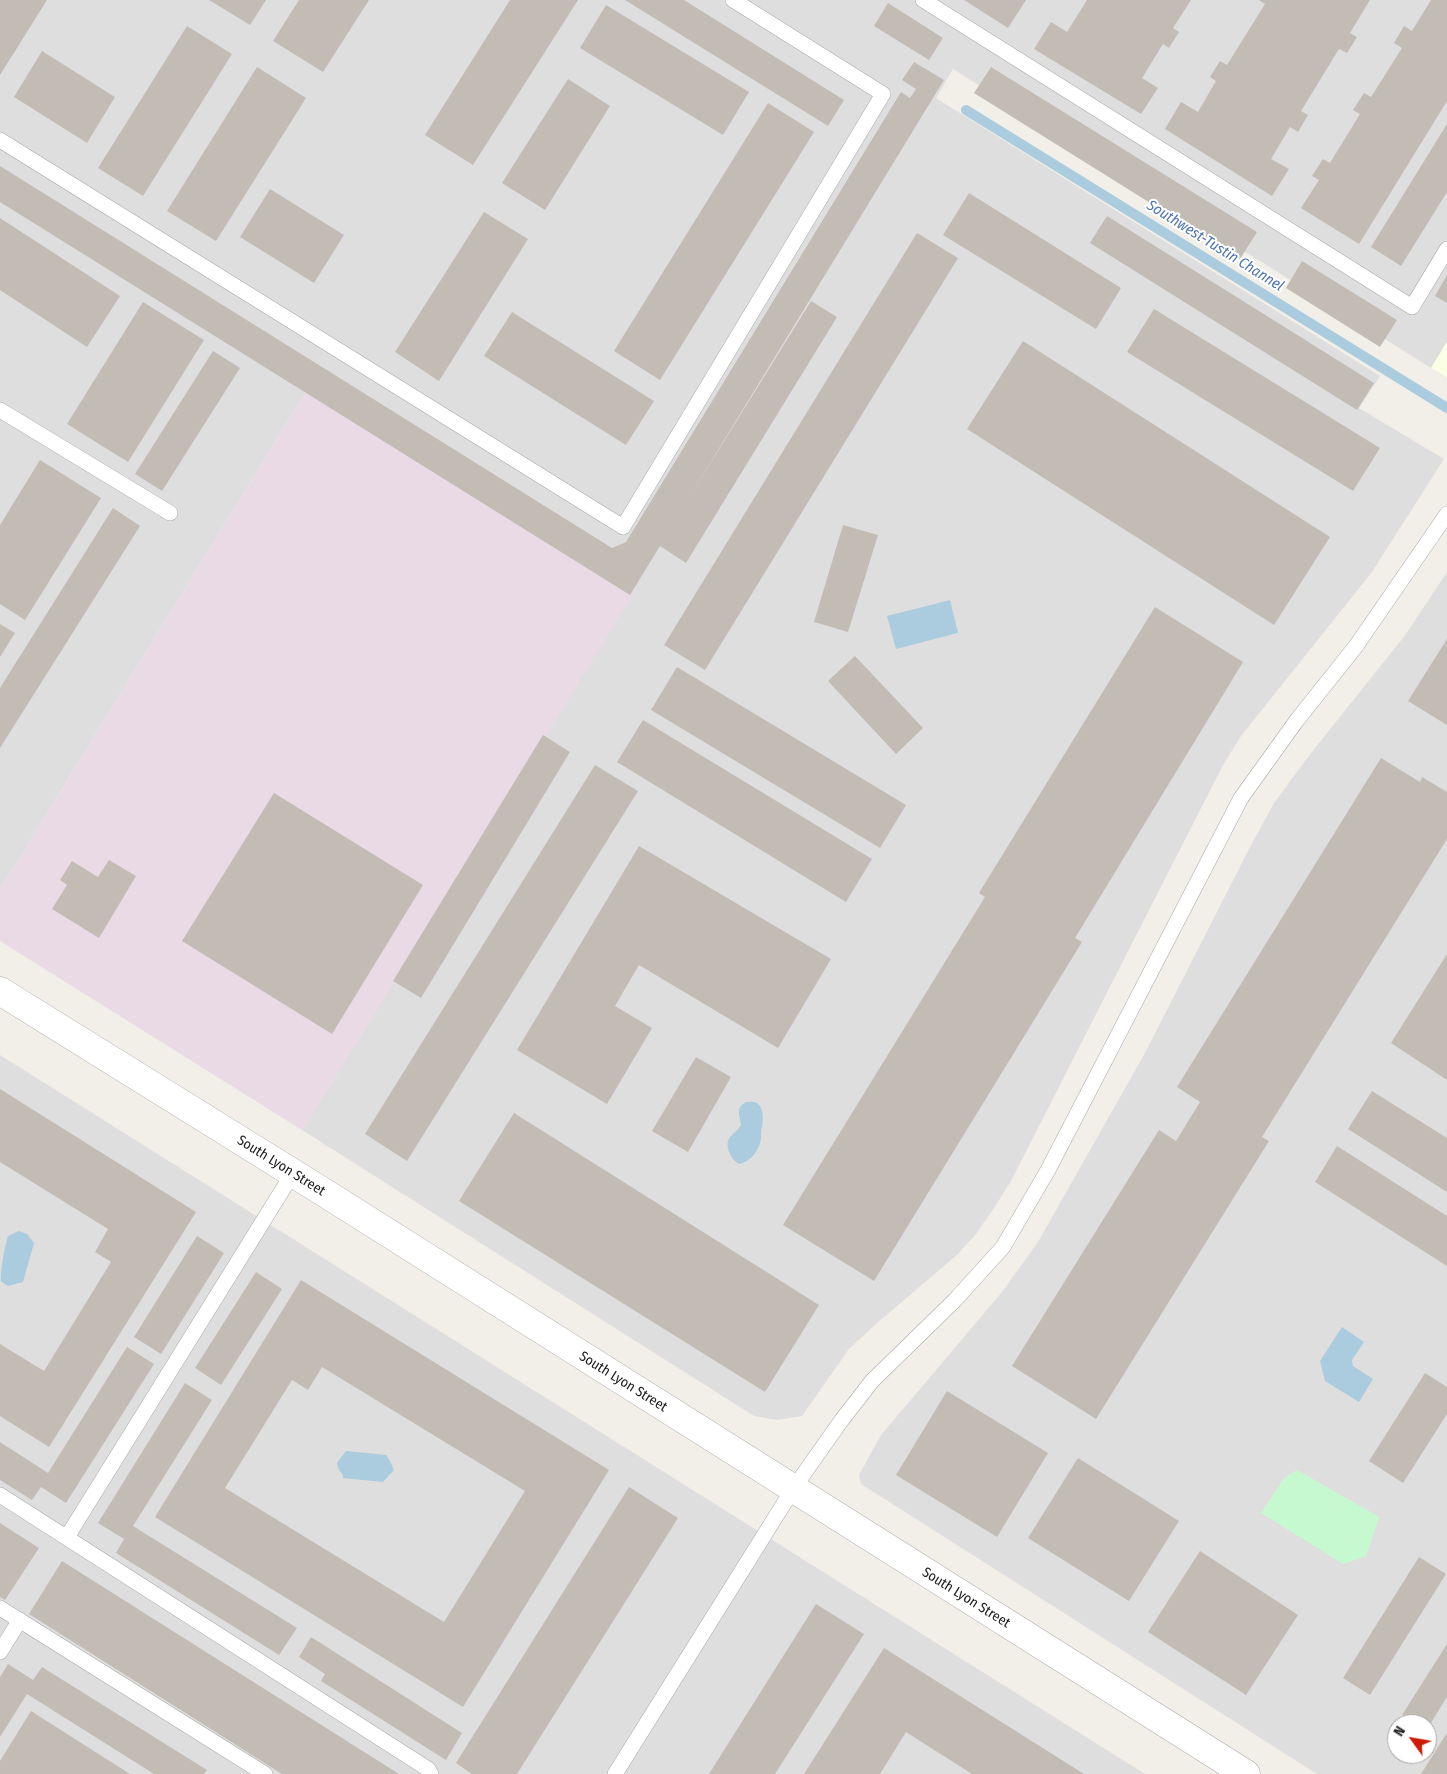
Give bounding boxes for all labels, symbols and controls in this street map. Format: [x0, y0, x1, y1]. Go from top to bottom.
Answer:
water label: Southwest-Tustin Channel [1143, 196, 1287, 296]
street label: South Lyon Street [234, 1132, 328, 1200]
street label: South Lyon Street [576, 1348, 670, 1416]
street label: South Lyon Street [919, 1564, 1013, 1632]
north arrow [1387, 1714, 1437, 1764]
text: N [1390, 1723, 1409, 1739]

